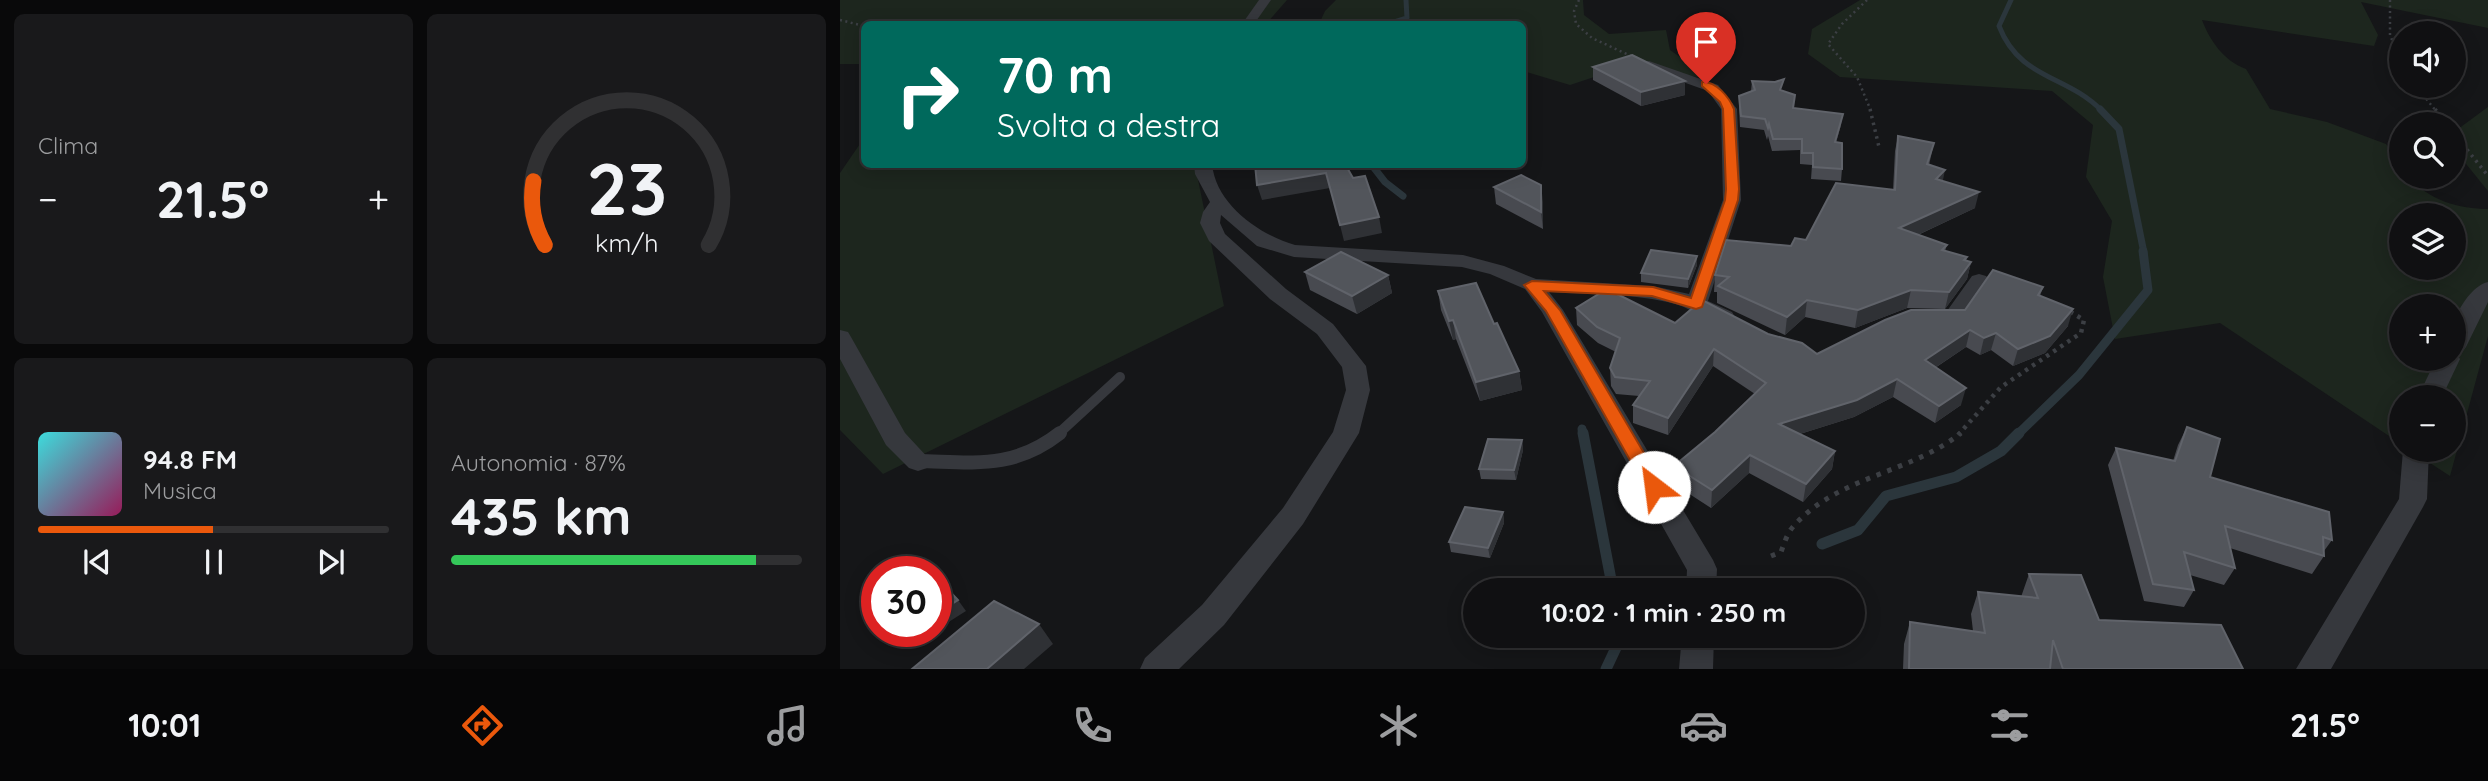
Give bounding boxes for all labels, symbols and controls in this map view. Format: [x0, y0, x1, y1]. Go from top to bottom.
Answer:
pin [1676, 12.0, 1736, 84]
map controls [2389, 21, 2466, 462]
button: sound [2389, 21, 2466, 98]
icon: arrive [1687, 23, 1725, 61]
text: 70 m [997, 44, 1113, 105]
icon: right [882, 49, 973, 140]
text: Svolta a destra [997, 105, 1220, 145]
button: search [2389, 112, 2466, 189]
text: Clima [38, 131, 98, 160]
text: 23 [586, 142, 667, 233]
text: 21.5° [156, 166, 269, 231]
text: − [38, 175, 58, 223]
text: + [368, 175, 389, 223]
button: layers [2389, 203, 2466, 280]
text: km/h [595, 227, 658, 258]
button: + [2389, 294, 2466, 371]
button: − [2389, 385, 2466, 462]
text: 94.8 FM [143, 443, 237, 476]
text: Autonomia · 87% [451, 448, 626, 477]
position arrow [1617, 450, 1691, 524]
text: Musica [143, 476, 217, 505]
text: 435 km [451, 483, 632, 548]
icon: previous [78, 543, 116, 581]
icon: pause [195, 543, 233, 581]
icon: next [312, 543, 350, 581]
speed limit sign: 30 [861, 556, 952, 647]
text: 10:02 · 1 min · 250 m [1542, 596, 1786, 629]
icon: directions [458, 701, 507, 750]
icon: music [763, 701, 812, 750]
icon: phone [1068, 701, 1117, 750]
icon: climate [1374, 701, 1423, 750]
icon: car [1679, 701, 1728, 750]
icon: filters [1985, 701, 2034, 750]
text: 10:01 [128, 705, 201, 745]
text: 21.5° [2290, 705, 2360, 745]

